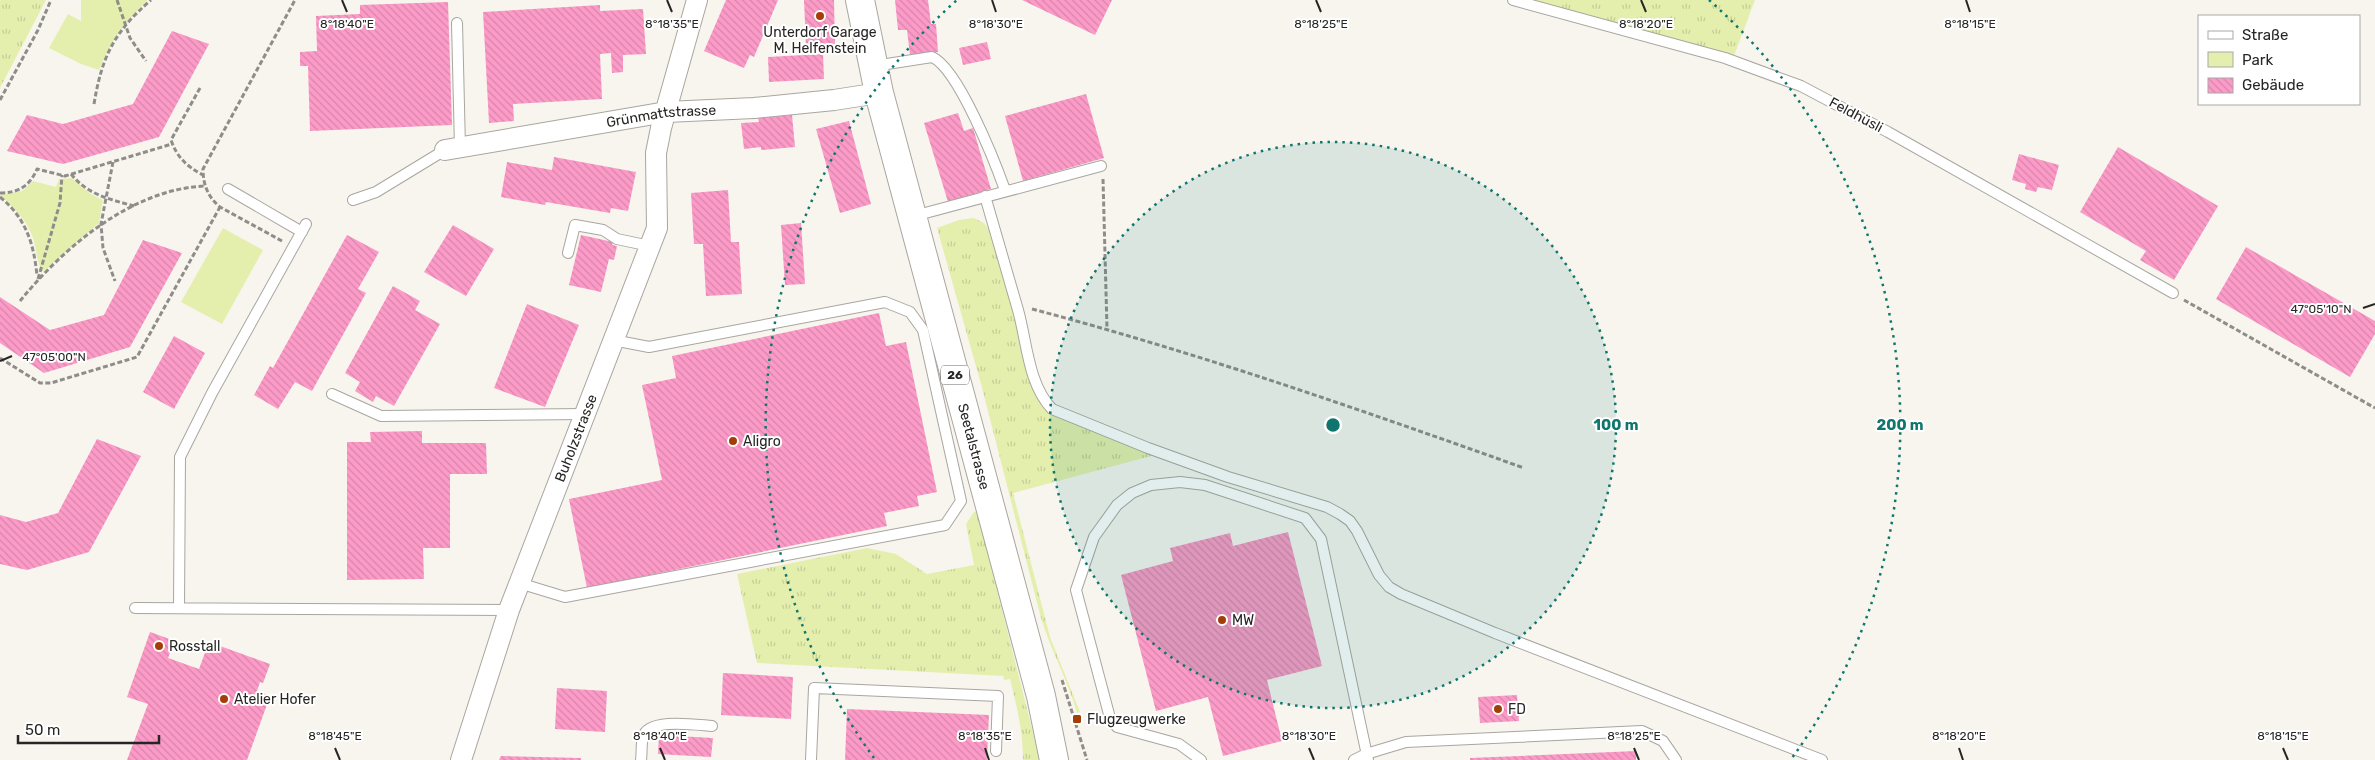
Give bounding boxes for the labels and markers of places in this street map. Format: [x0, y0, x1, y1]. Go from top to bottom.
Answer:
marker: Unterdorf Garage M. Helfenstein [814, 10, 826, 22]
place label: Unterdorf Garage M. Helfenstein [763, 24, 877, 57]
centre of rings [1324, 416, 1342, 434]
place label: Aligro [743, 433, 781, 450]
marker: Aligro [727, 435, 739, 447]
place label: MW [1232, 612, 1254, 629]
marker: MW [1216, 614, 1228, 626]
place label: Rosstall [169, 638, 220, 655]
marker: Rosstall [153, 640, 165, 652]
place label: Atelier Hofer [234, 691, 316, 708]
marker: Atelier Hofer [218, 693, 230, 705]
place label: FD [1508, 701, 1526, 718]
marker: FD [1492, 703, 1504, 715]
place label: Flugzeugwerke [1087, 711, 1186, 728]
marker: Flugzeugwerke [1071, 713, 1083, 725]

